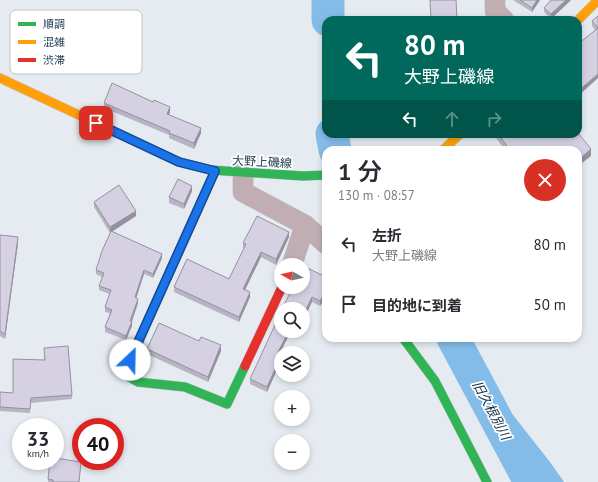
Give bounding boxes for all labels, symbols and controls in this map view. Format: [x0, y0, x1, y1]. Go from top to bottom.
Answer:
legend [10, 10, 142, 74]
text: 順調 [43, 17, 65, 31]
text: 80 m [404, 26, 465, 63]
icon: left [338, 32, 390, 84]
text: 混雑 [43, 35, 65, 49]
text: 渋滞 [43, 53, 65, 67]
text: 大野上磯線 [404, 65, 494, 88]
pin [79, 106, 113, 140]
icon: left [399, 108, 421, 130]
icon: ahead [441, 108, 463, 130]
icon: right [483, 108, 505, 130]
icon: arrive [85, 112, 107, 134]
street label: 大野上磯線 [232, 152, 292, 171]
text: 1 分 [338, 156, 382, 187]
button: close [524, 159, 566, 201]
text: 130 m · 08:57 [338, 187, 415, 204]
text: 左折 [372, 226, 402, 245]
icon: left [338, 233, 360, 255]
text: 80 m [533, 235, 566, 254]
text: 大野上磯線 [372, 247, 437, 264]
north arrow [274, 258, 310, 294]
map controls [274, 258, 310, 470]
icon: arrive [338, 293, 360, 315]
text: 50 m [533, 295, 566, 314]
text: 目的地に到着 [372, 296, 462, 315]
button: search [274, 302, 310, 338]
position arrow [109, 339, 151, 381]
button: layers [274, 346, 310, 382]
water label: 旧久根別川 [469, 378, 515, 445]
button: + [274, 390, 310, 426]
speed limit sign: 40 [72, 418, 124, 470]
text: 33 [27, 426, 49, 452]
button: − [274, 434, 310, 470]
text: km/h [27, 447, 49, 460]

